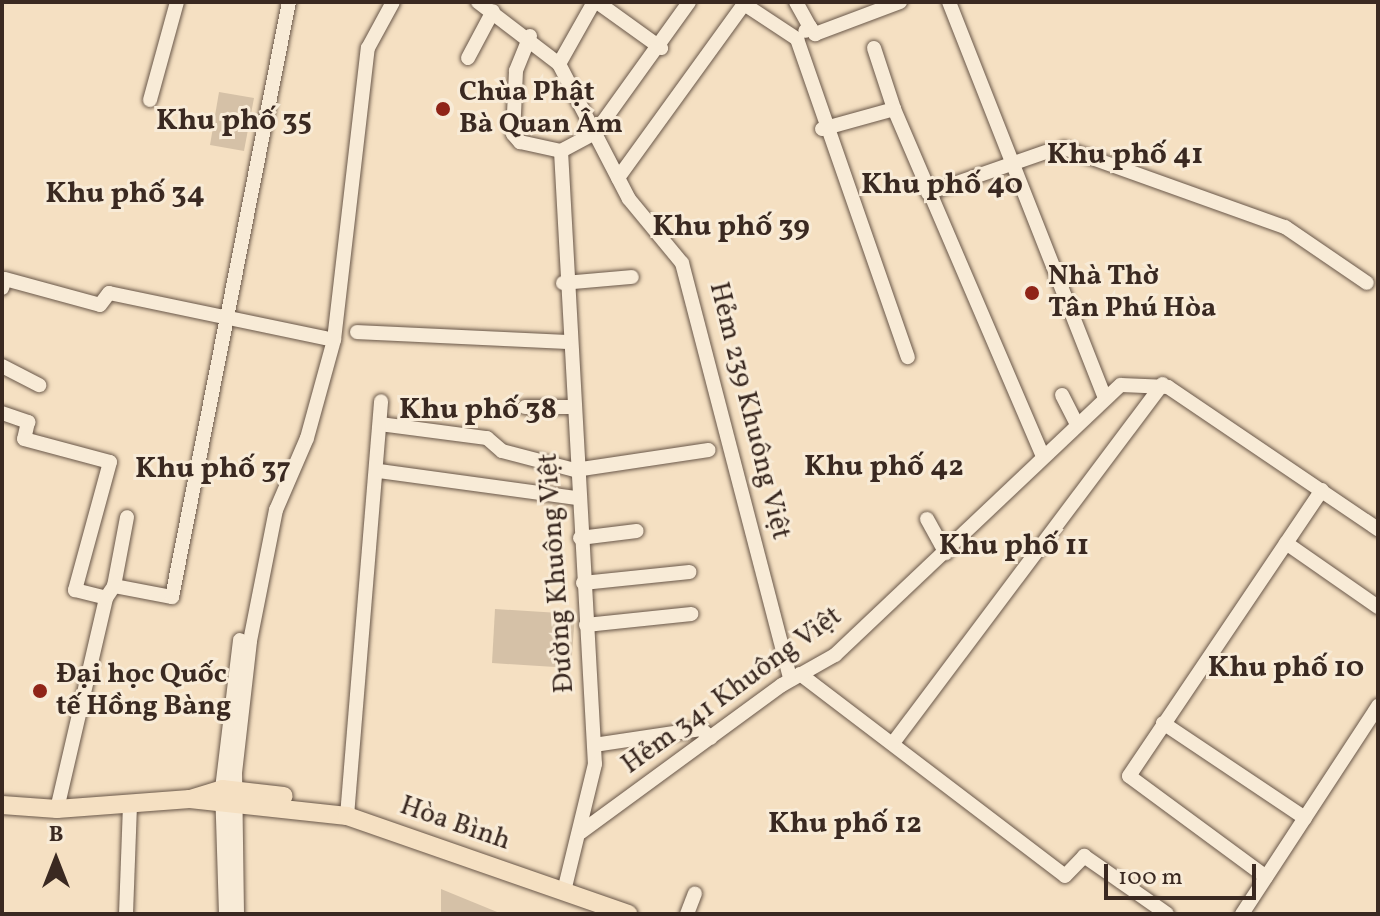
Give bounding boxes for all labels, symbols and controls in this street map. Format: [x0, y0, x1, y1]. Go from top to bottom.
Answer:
place label: Chùa Phật Bà Quan Âm [459, 76, 623, 142]
marker: Chùa Phật Bà Quan Âm [434, 100, 452, 118]
district label: Khu phố 35 [156, 103, 312, 139]
district label: Khu phố 41 [1047, 137, 1203, 173]
district label: Khu phố 40 [861, 167, 1023, 203]
district label: Khu phố 34 [45, 176, 205, 212]
district label: Khu phố 39 [652, 209, 810, 245]
place label: Nhà Thờ Tân Phú Hòa [1048, 260, 1216, 326]
street label: Hẻm 239 Khuông Việt [701, 278, 797, 544]
marker: Nhà Thờ Tân Phú Hòa [1023, 284, 1041, 302]
district label: Khu phố 38 [399, 392, 557, 428]
district label: Khu phố 42 [804, 449, 964, 485]
district label: Khu phố 37 [135, 451, 291, 487]
street label: Đường Khuông Việt [532, 451, 582, 695]
district label: Khu phố 11 [939, 528, 1089, 564]
street label: Hẻm 341 Khuông Việt [615, 600, 849, 782]
district label: Khu phố 10 [1208, 650, 1364, 686]
place label: Đại học Quốc tế Hồng Bàng [56, 658, 231, 724]
marker: Đại học Quốc tế Hồng Bàng [31, 682, 49, 700]
street label: Hòa Bình [395, 789, 515, 859]
district label: Khu phố 12 [768, 806, 922, 842]
north arrow [16, 820, 96, 900]
text: B [49, 820, 63, 851]
scale bar [1108, 848, 1260, 898]
text: 100 m [1118, 861, 1183, 895]

